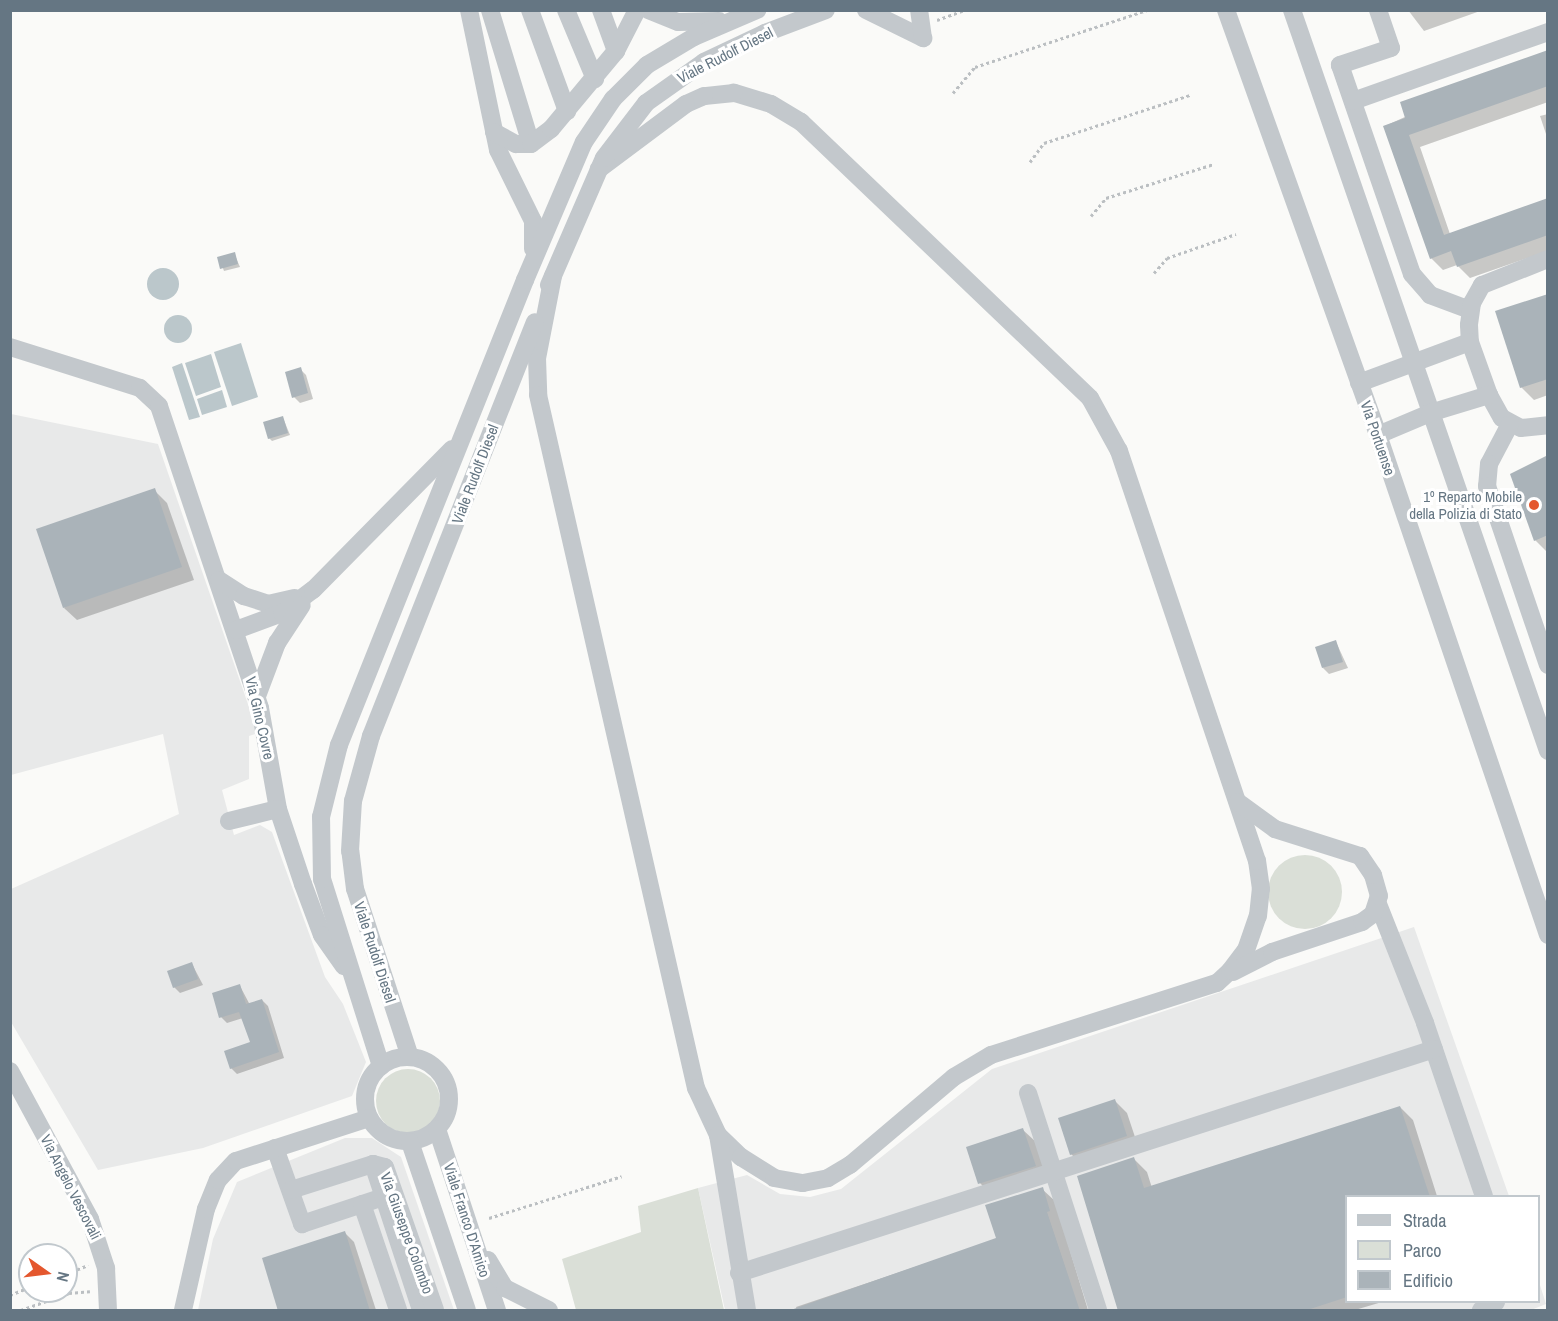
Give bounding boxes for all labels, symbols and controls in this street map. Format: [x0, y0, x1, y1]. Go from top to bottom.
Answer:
street label: Viale Rudolf Diesel [674, 23, 776, 87]
street label: Via Portuense [1357, 398, 1399, 478]
street label: Viale Rudolf Diesel [448, 422, 502, 526]
place label: 1º Reparto Mobile della Polizia di Stato [1409, 487, 1522, 522]
marker: 1º Reparto Mobile della Polizia di Stato [1527, 498, 1541, 512]
street label: Via Gino Covre [242, 675, 278, 761]
street label: Viale Rudolf Diesel [350, 899, 400, 1005]
street label: Via Angelo Vescovali [37, 1131, 105, 1243]
street label: Viale Franco D'Amico [440, 1161, 494, 1279]
street label: Via Giuseppe Colombo [377, 1170, 437, 1296]
legend [1345, 1195, 1540, 1303]
text: Strada [1403, 1208, 1447, 1233]
text: Parco [1403, 1238, 1442, 1263]
north arrow [18, 1243, 78, 1303]
text: Edificio [1403, 1268, 1453, 1293]
text: N [52, 1270, 75, 1284]

